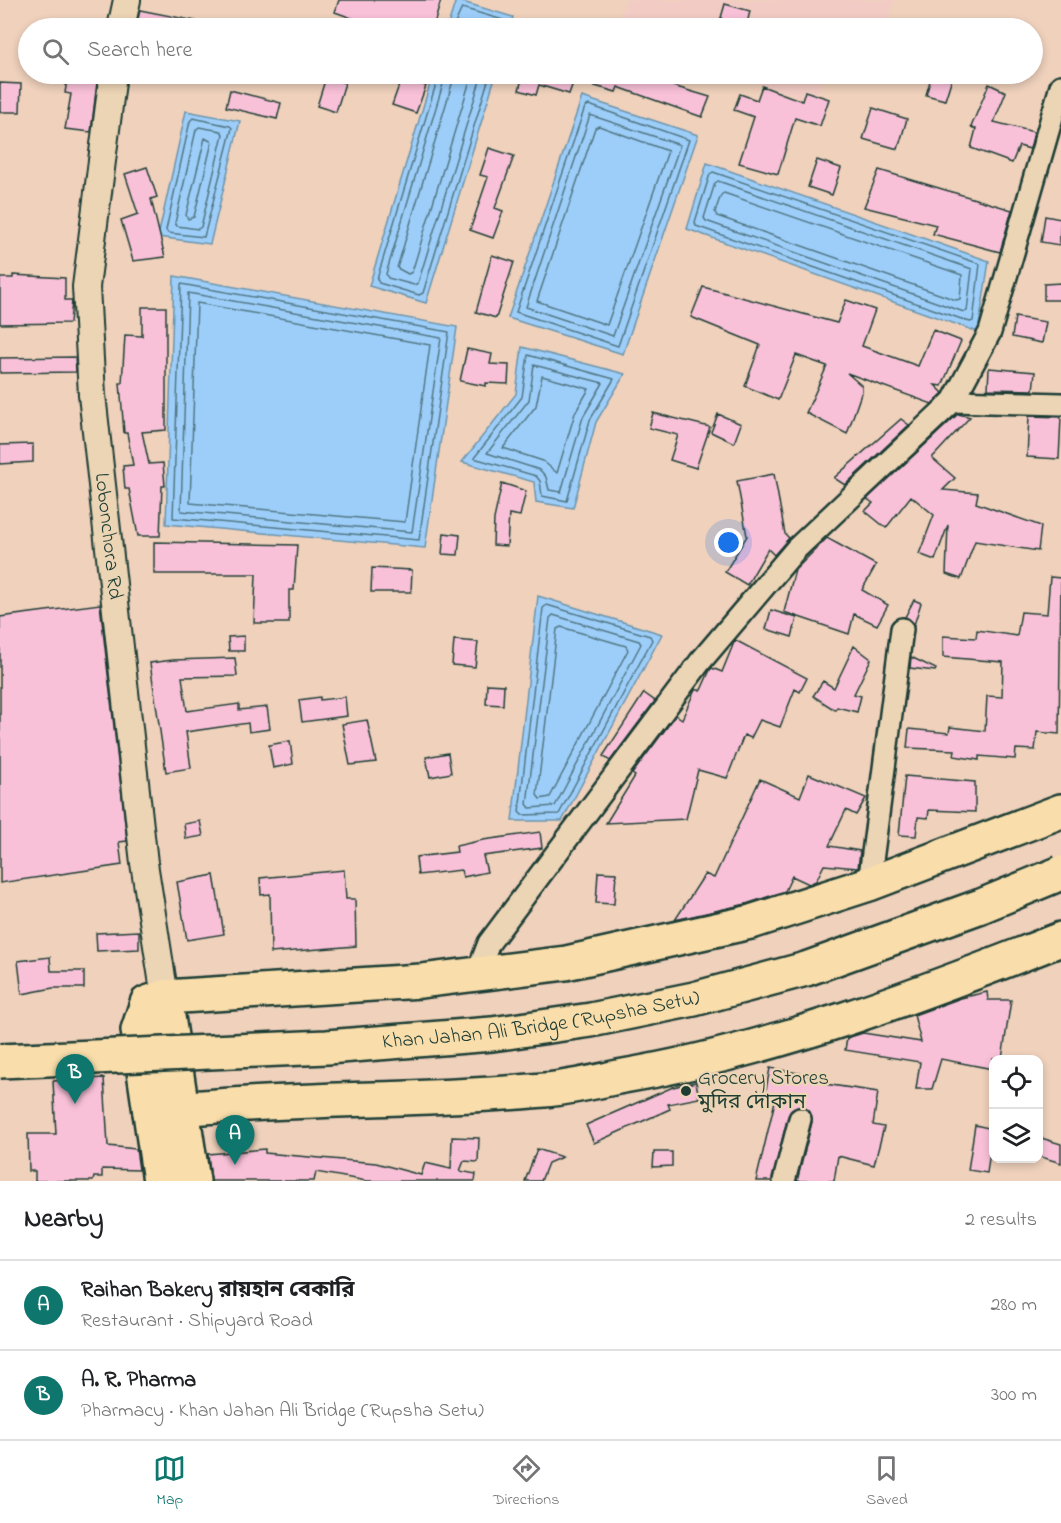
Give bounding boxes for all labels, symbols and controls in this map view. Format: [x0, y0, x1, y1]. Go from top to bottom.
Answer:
search box [18, 18, 1043, 84]
icon: search [39, 35, 72, 68]
text: Search here [87, 35, 192, 67]
street label: Lobonchora Rd [86, 471, 130, 601]
your location [714, 528, 743, 557]
street label: Khan Jahan Ali Bridge (Rupsha Setu) [381, 983, 703, 1058]
pin: B [56, 1054, 94, 1104]
map controls [989, 1055, 1043, 1163]
button: locate [989, 1055, 1043, 1109]
place label: Grocery Stores মুদির দোকান [697, 1064, 829, 1118]
marker: Grocery Stores মুদির দোকান [679, 1084, 693, 1098]
button: layers [989, 1109, 1043, 1163]
pin: A [216, 1116, 254, 1165]
text: Nearby [24, 1201, 103, 1239]
text: 2 results [965, 1206, 1037, 1235]
text: Raihan Bakery রায়হান বেকারি [81, 1275, 355, 1307]
text: A [37, 1291, 50, 1320]
text: 280 m [990, 1291, 1037, 1320]
text: Restaurant · Shipyard Road [81, 1307, 313, 1336]
text: A. R. Pharma [81, 1365, 196, 1397]
text: B [37, 1381, 50, 1410]
text: 300 m [991, 1381, 1037, 1410]
text: Pharmacy · Khan Jahan Ali Bridge (Rupsha Setu) [81, 1397, 484, 1426]
tab: Map [153, 1452, 186, 1512]
tab: Directions [493, 1452, 559, 1512]
tab: Saved [866, 1452, 908, 1512]

